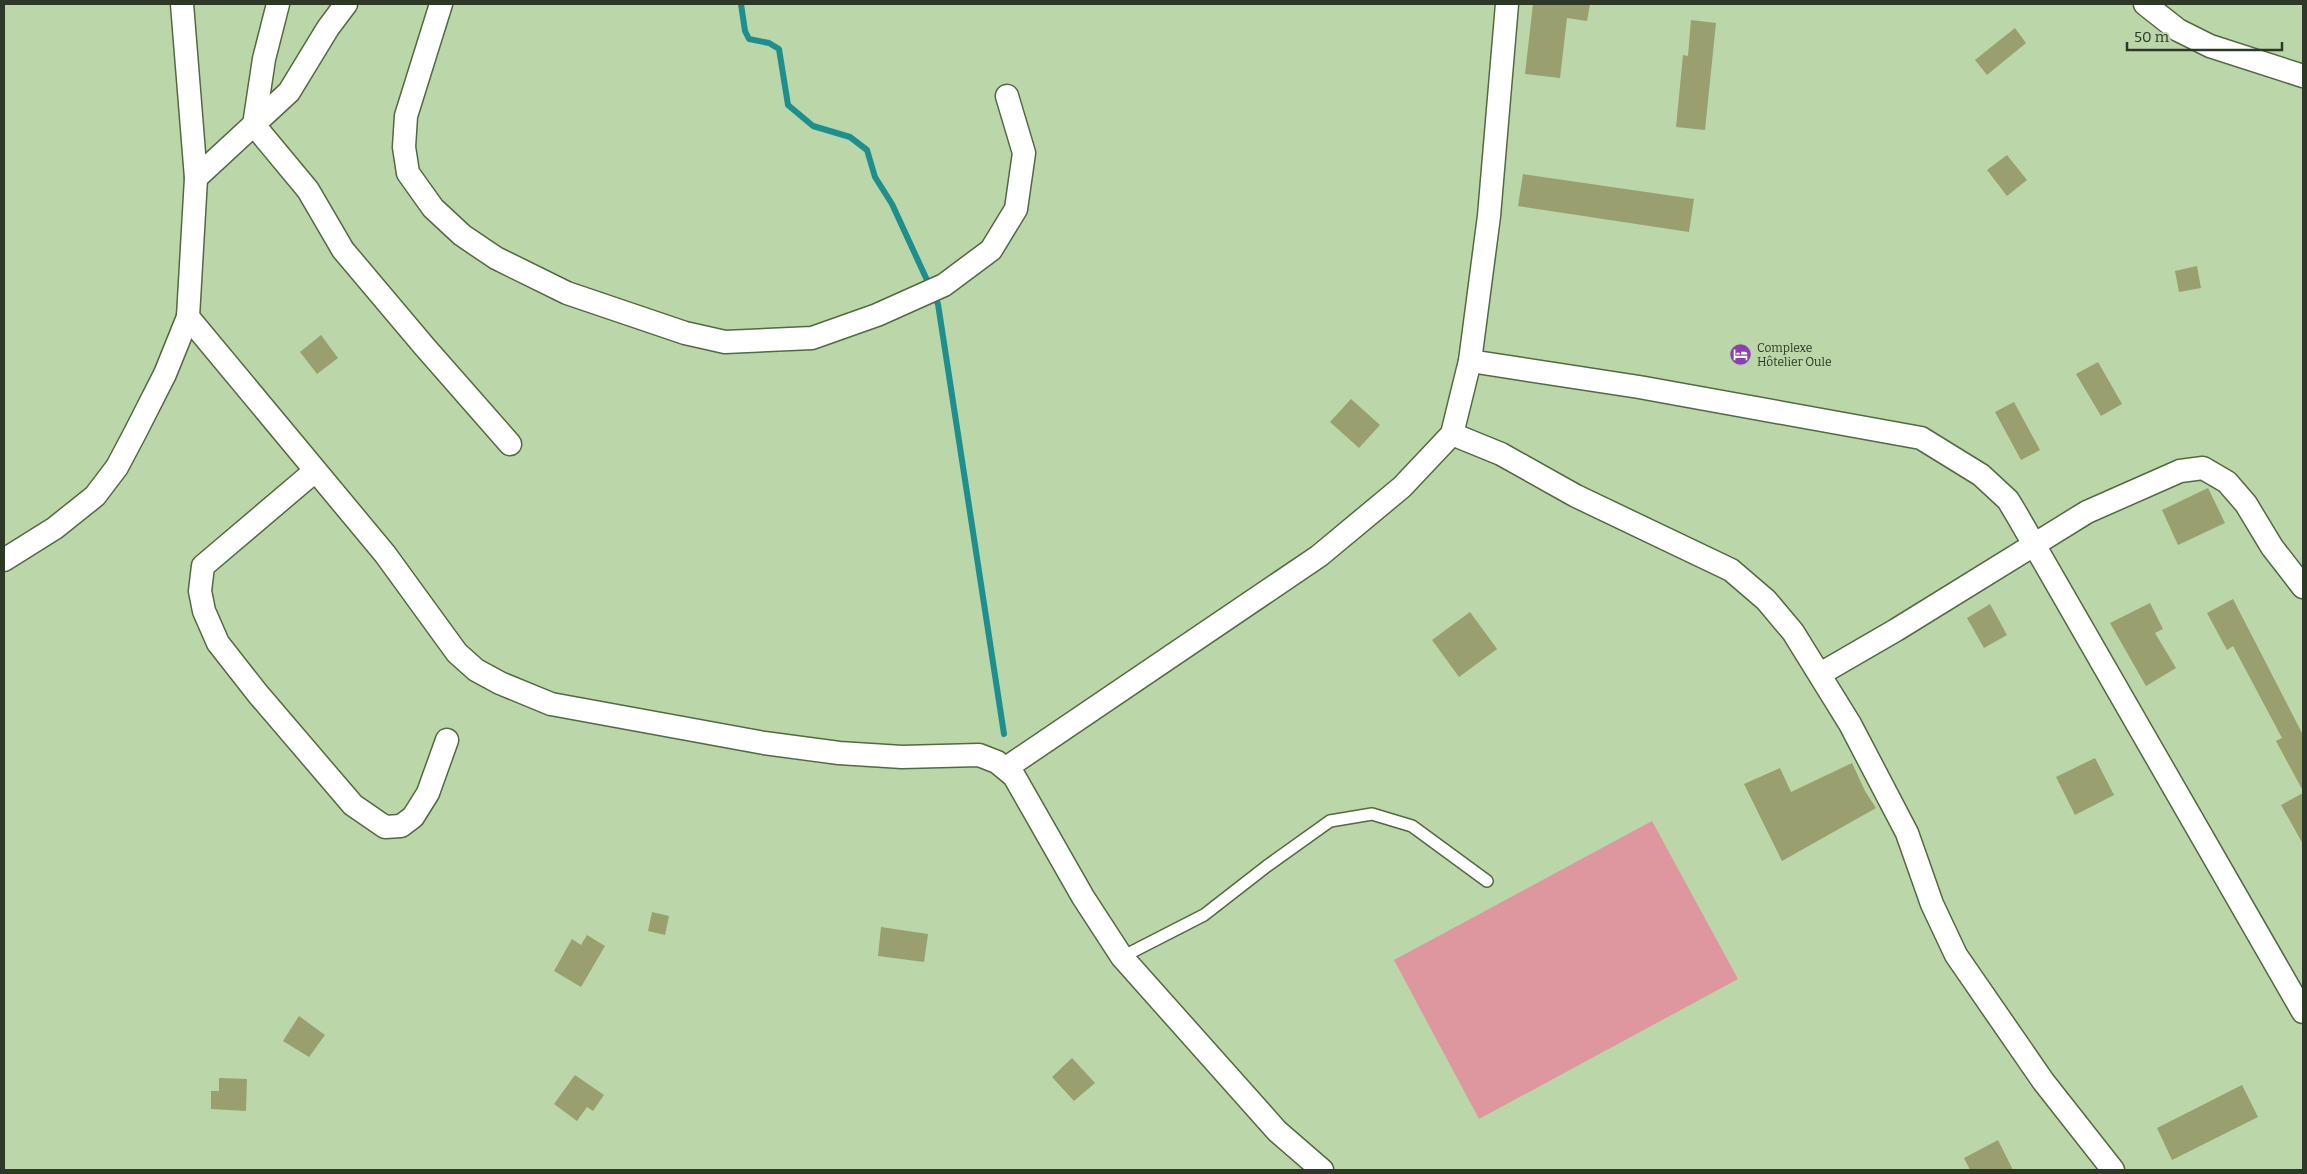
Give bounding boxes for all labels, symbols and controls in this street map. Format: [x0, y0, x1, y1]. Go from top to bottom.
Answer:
scale bar [2127, 20, 2282, 52]
text: 50 m [2134, 28, 2170, 46]
place label: Complexe Hôtelier Oule [1757, 341, 1832, 369]
hotel icon: Complexe Hôtelier Oule [1729, 343, 1753, 367]

